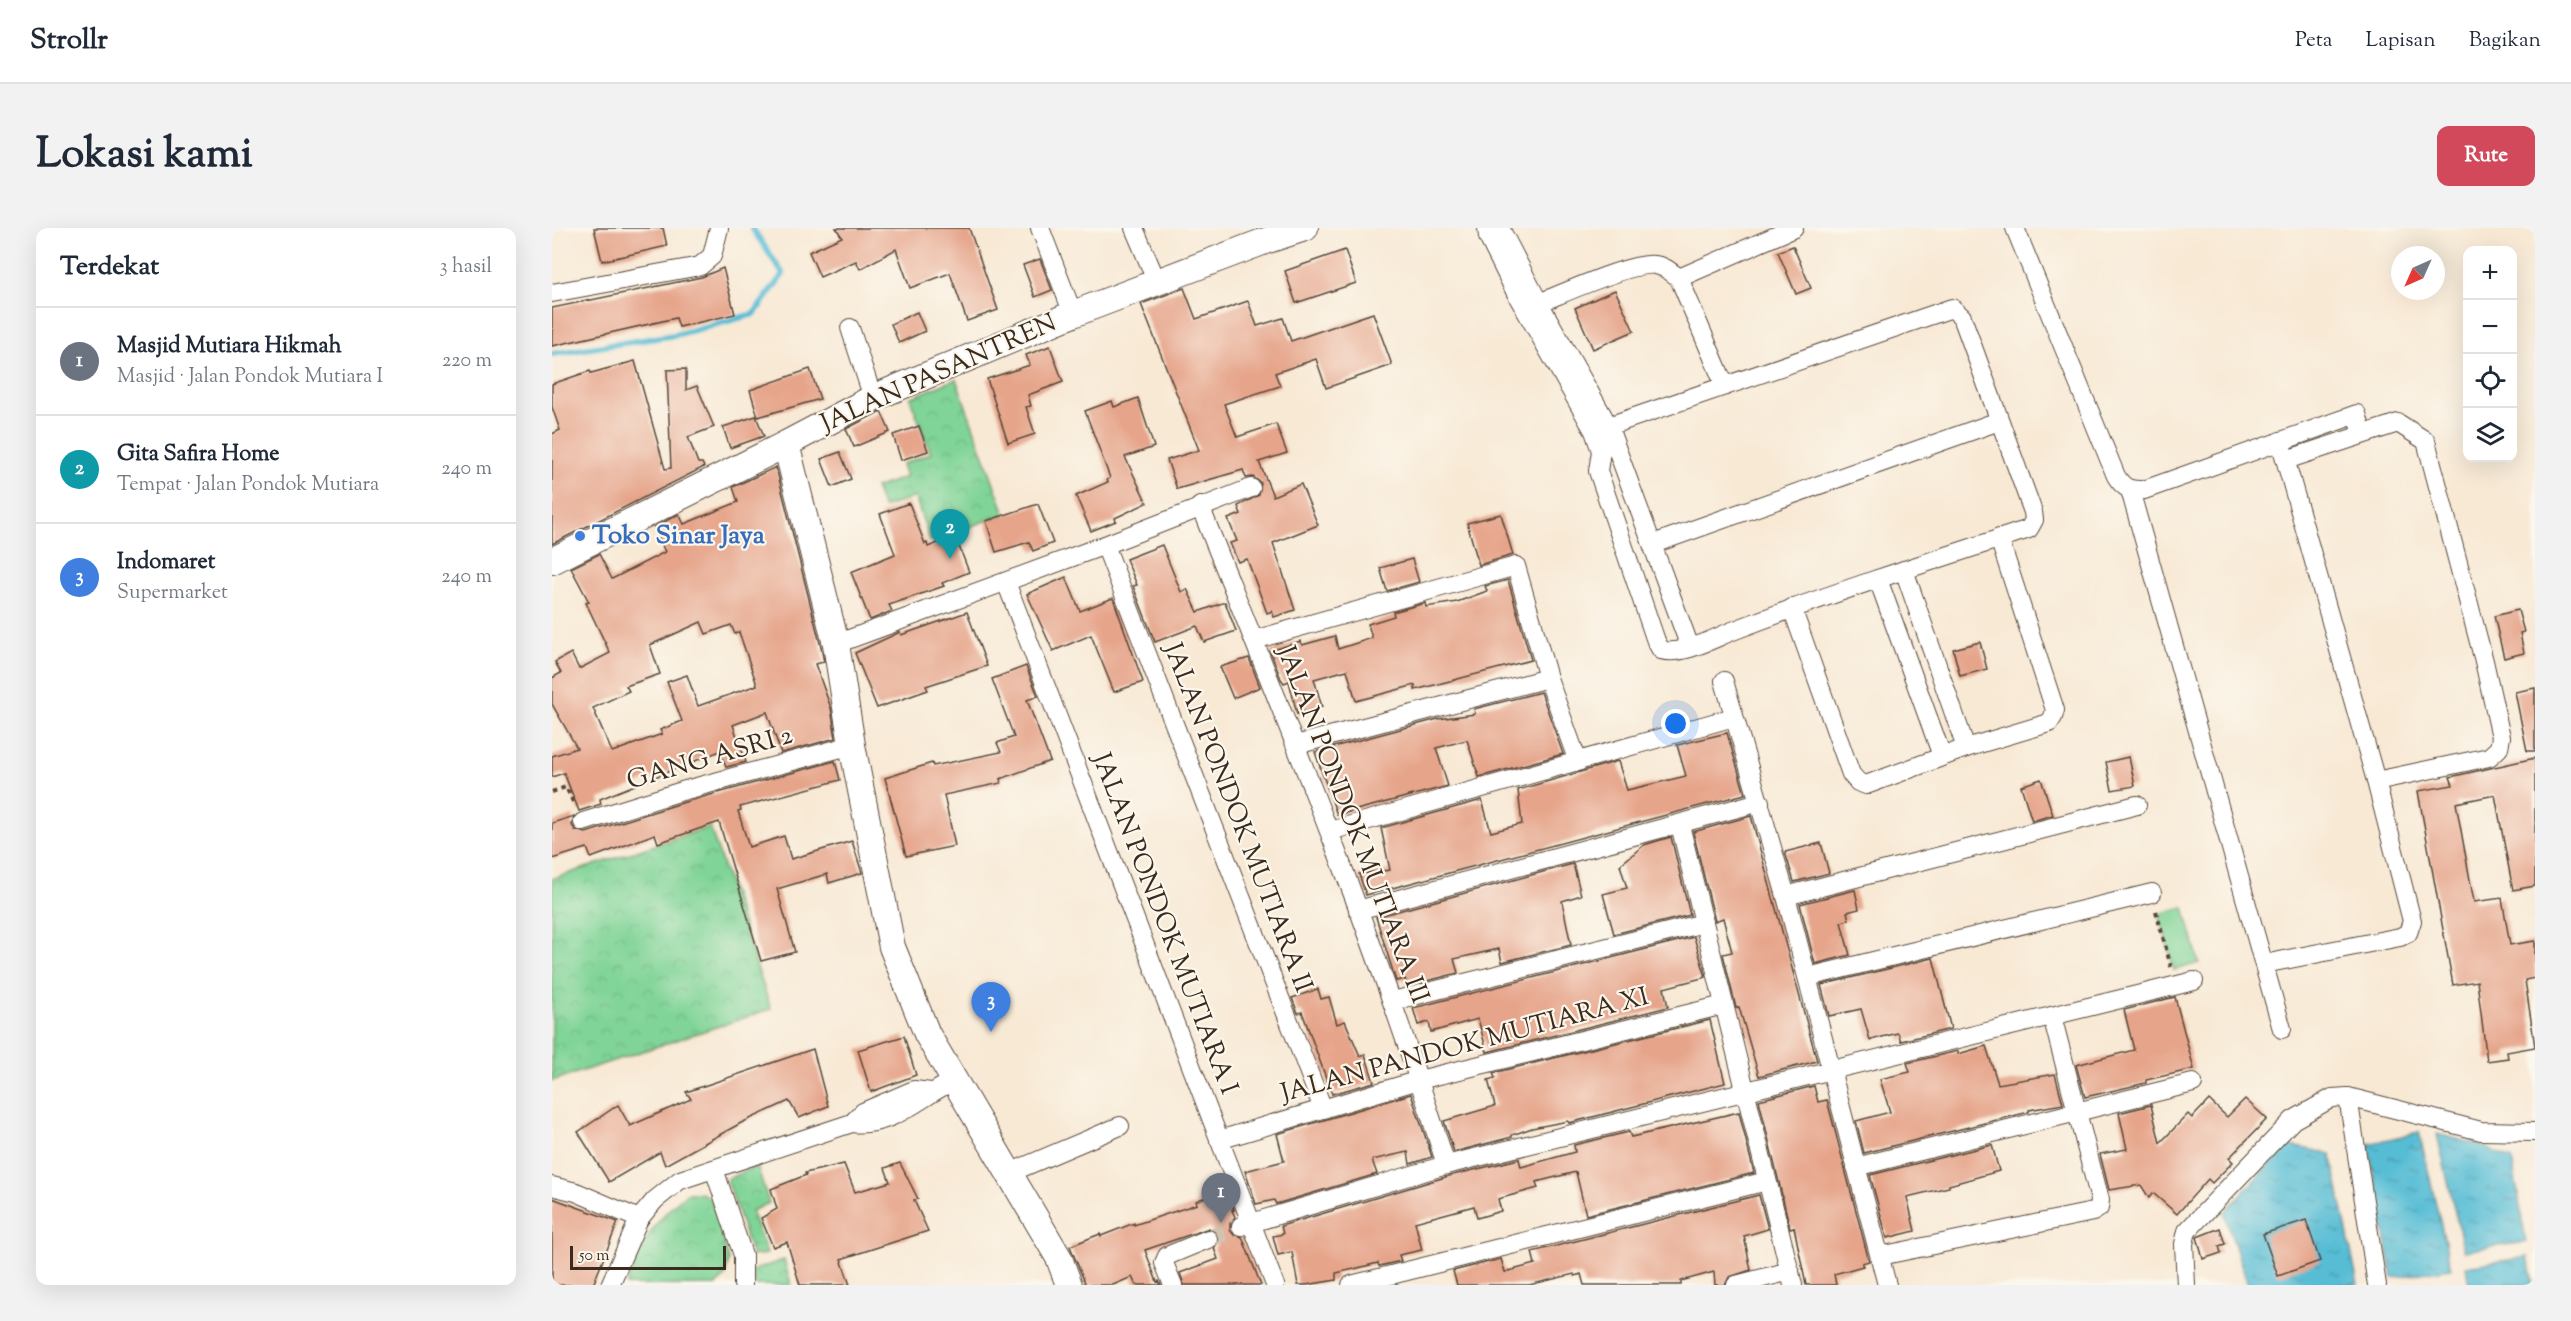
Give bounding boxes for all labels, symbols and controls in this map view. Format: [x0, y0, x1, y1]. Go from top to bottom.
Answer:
text: Strollr [30, 21, 108, 61]
text: Peta [2295, 26, 2333, 56]
text: Lapisan [2366, 26, 2436, 56]
text: Bagikan [2469, 26, 2541, 56]
text: Lokasi kami [36, 126, 253, 186]
button: Rute [2437, 126, 2535, 186]
north arrow [2391, 246, 2445, 300]
map controls [2463, 246, 2517, 462]
button: + [2463, 246, 2517, 300]
text: Terdekat [60, 249, 159, 286]
text: 3 hasil [440, 253, 492, 282]
button: − [2463, 300, 2517, 354]
street label: JALAN PASANTREN [813, 305, 1063, 444]
text: Masjid Mutiara Hikmah [117, 331, 342, 363]
text: 1 [76, 347, 83, 376]
text: 220 m [442, 347, 492, 376]
button: locate [2463, 354, 2517, 408]
text: Masjid · Jalan Pondok Mutiara I [117, 363, 383, 392]
button: layers [2463, 408, 2517, 462]
text: Gita Safira Home [117, 439, 279, 471]
text: 2 [75, 455, 84, 484]
text: 240 m [441, 455, 492, 484]
text: Tempat · Jalan Pondok Mutiara [117, 471, 379, 500]
pin: 2 [930, 510, 970, 559]
place label: Toko Sinar Jaya [592, 518, 765, 555]
marker: Toko Sinar Jaya [573, 529, 587, 543]
text: Indomaret [117, 547, 215, 579]
text: 3 [75, 563, 84, 592]
text: 240 m [441, 563, 492, 592]
text: Supermarket [117, 579, 228, 608]
street label: JALAN PONDOK MUTIARA II [1156, 639, 1318, 997]
street label: JALAN PONDOK MUTIARA III [1266, 639, 1438, 1009]
your location [1661, 709, 1690, 738]
street label: GANG ASRI 2 [623, 718, 797, 800]
street label: JALAN PONDOK MUTIARA I [1084, 749, 1244, 1099]
street label: JALAN PANDOK MUTIARA XI [1275, 979, 1653, 1113]
pin: 3 [972, 982, 1010, 1032]
pin: 1 [1202, 1174, 1240, 1223]
scale bar [570, 1243, 726, 1270]
text: 50 m [579, 1245, 610, 1268]

